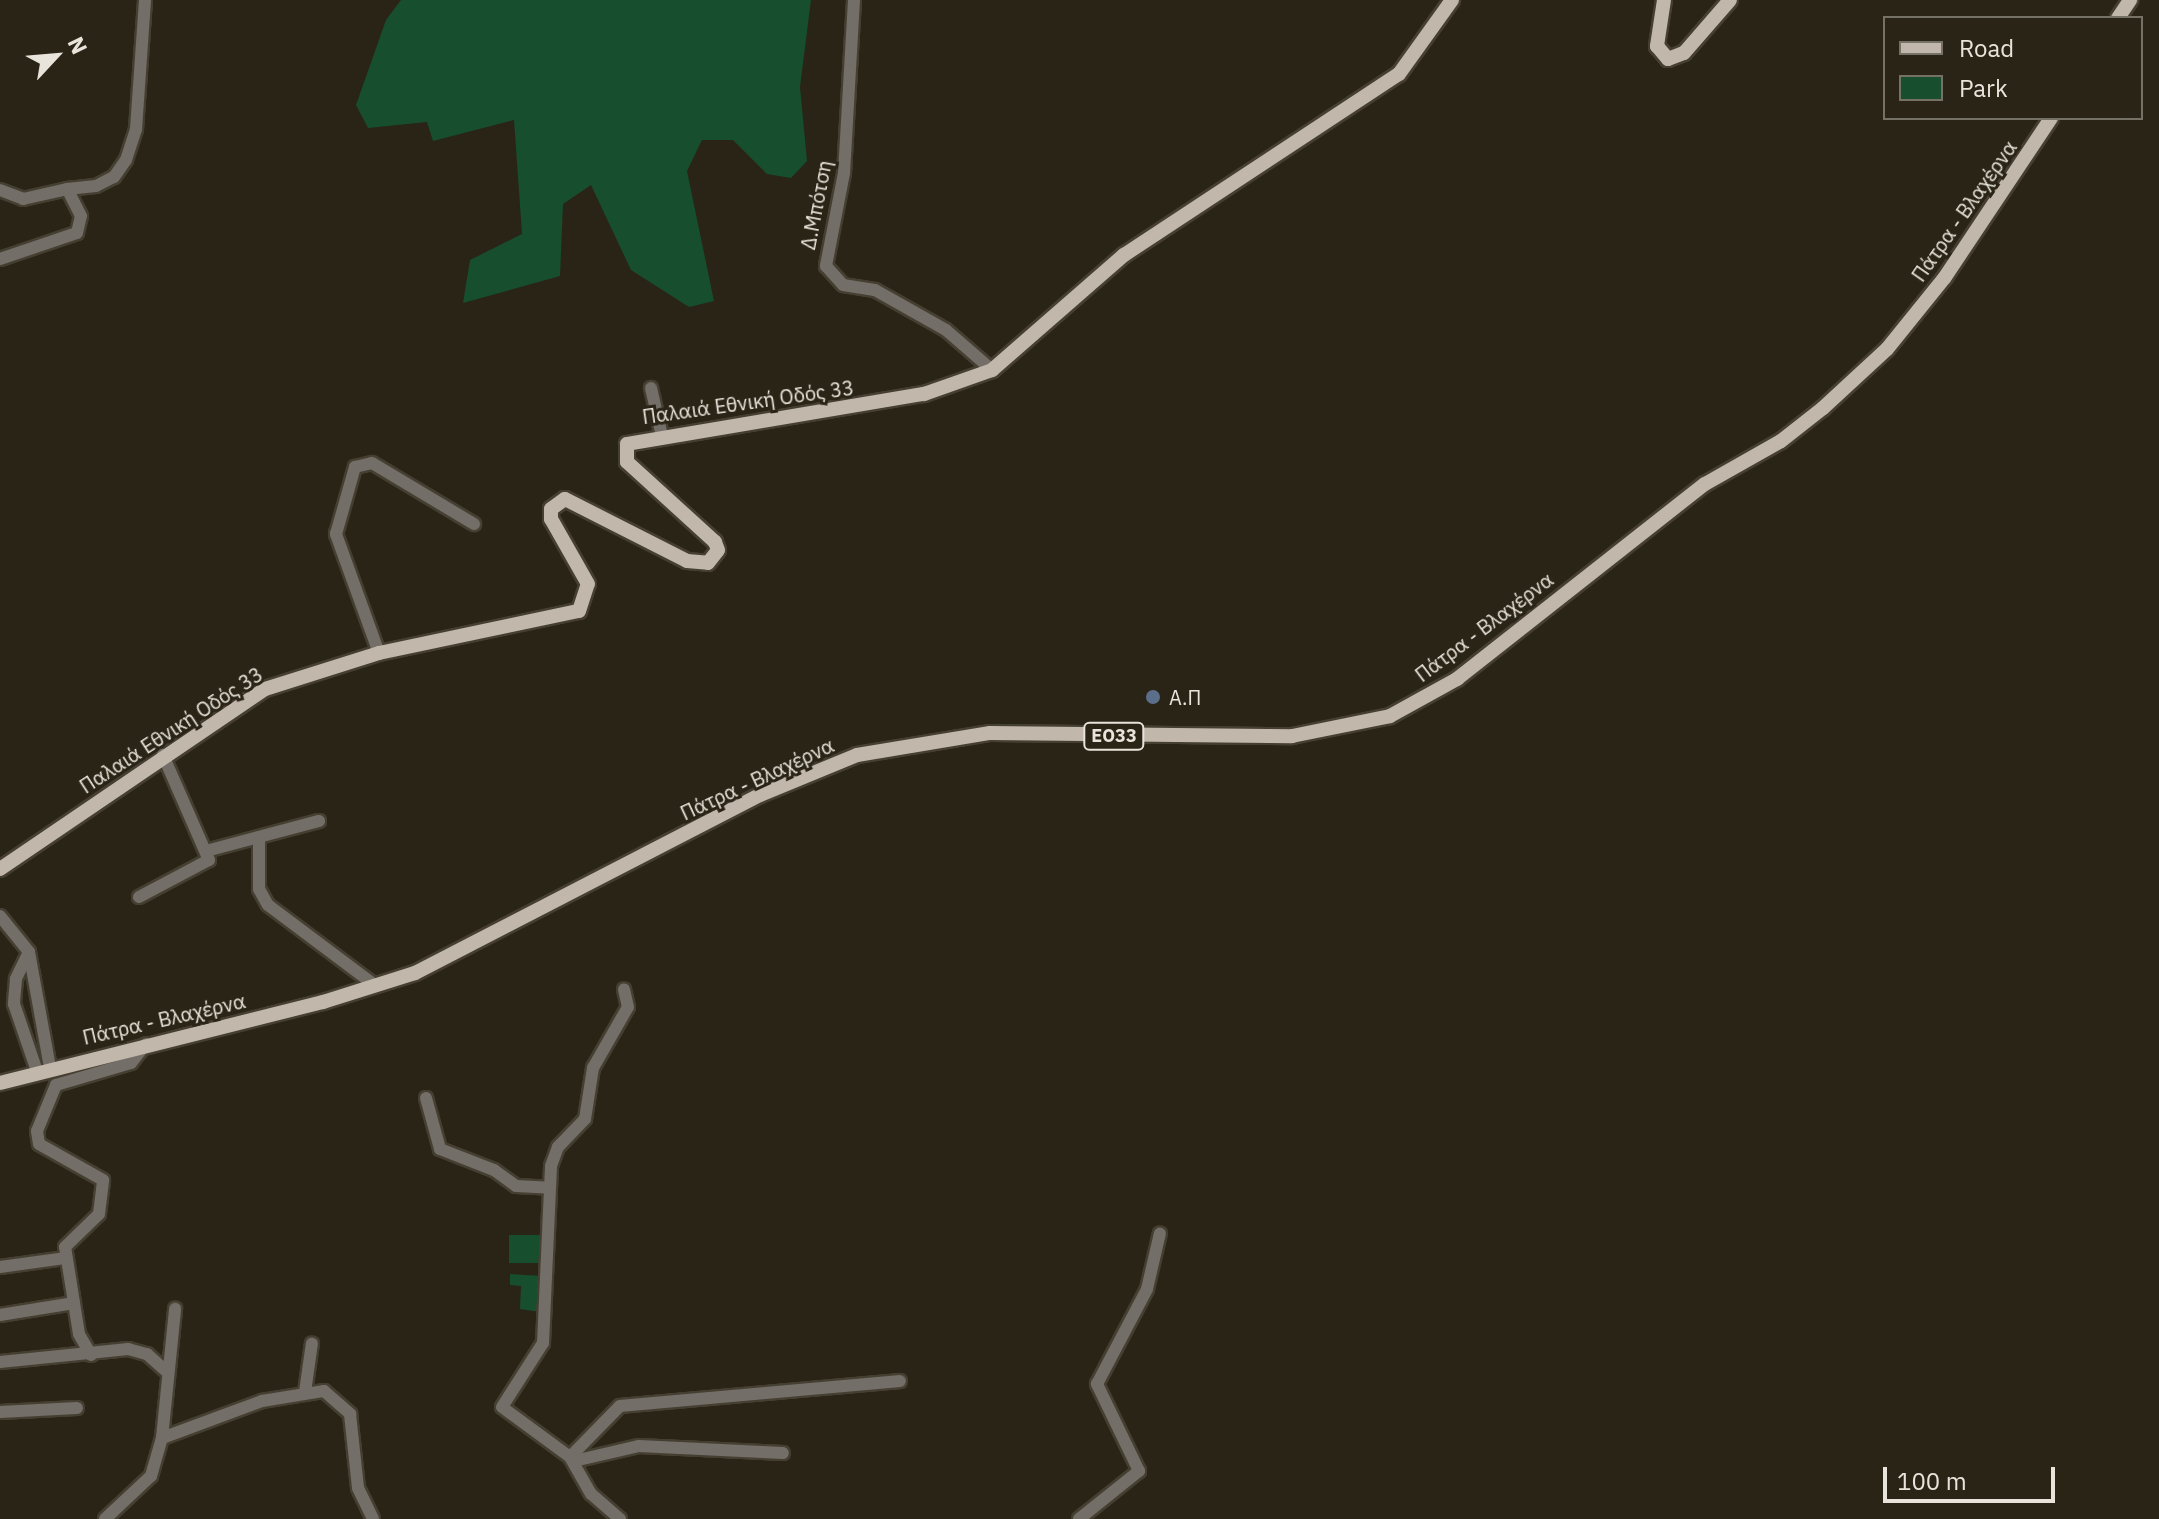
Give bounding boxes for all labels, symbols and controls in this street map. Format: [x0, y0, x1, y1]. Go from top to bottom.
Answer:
north arrow [16, 16, 96, 96]
legend [1883, 16, 2143, 120]
text: N [61, 32, 95, 59]
text: Road [1959, 32, 2014, 64]
text: Park [1959, 72, 2008, 104]
street label: Πάτρα - Βλαχέρνα [1906, 136, 2022, 286]
street label: Δ.Μπότση [796, 158, 836, 252]
street label: Παλαιά Εθνική Οδός 33 [641, 375, 855, 429]
street label: Πάτρα - Βλαχέρνα [1410, 567, 1558, 687]
street label: Παλαιά Εθνική Οδός 33 [75, 662, 267, 798]
place label: Α.Π [1169, 685, 1201, 709]
marker: Α.Π [1144, 688, 1162, 706]
road number: ΕΟ33 [1082, 722, 1146, 750]
street label: Πάτρα - Βλαχέρνα [676, 733, 838, 825]
street label: Πάτρα - Βλαχέρνα [80, 989, 248, 1049]
scale bar [1887, 1451, 2059, 1501]
text: 100 m [1897, 1465, 1967, 1497]

